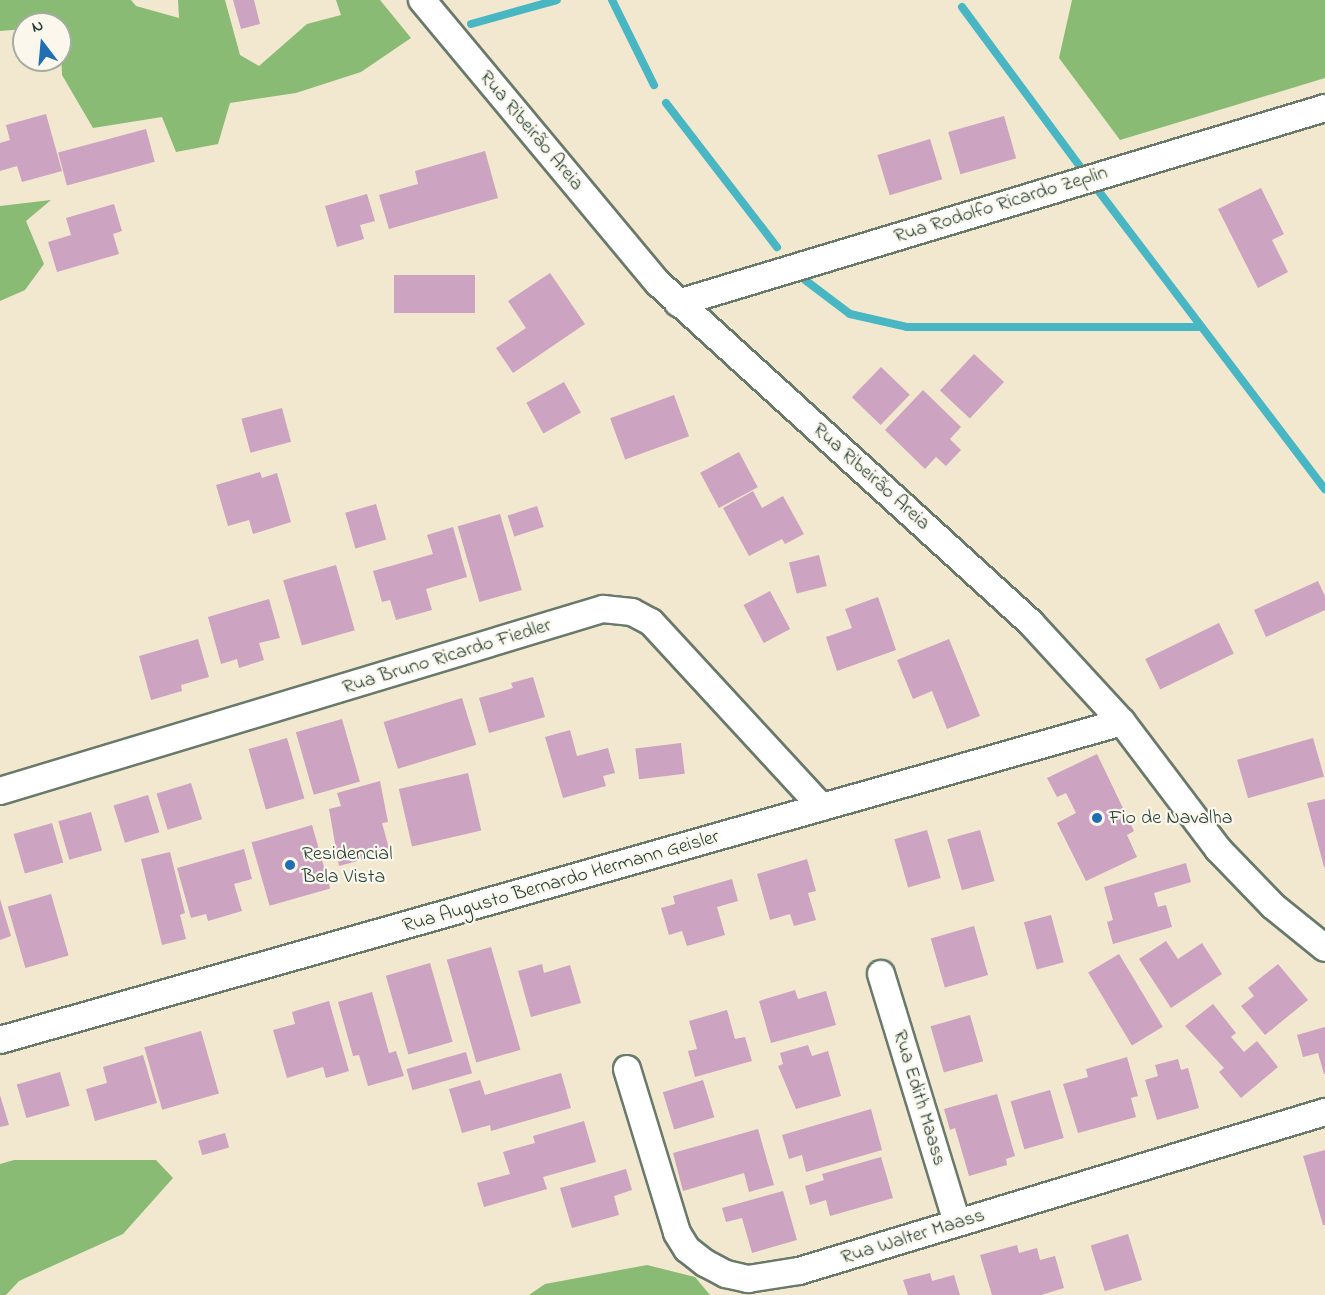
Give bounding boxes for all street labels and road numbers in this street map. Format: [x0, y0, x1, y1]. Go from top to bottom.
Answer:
street label: Rua Ribeirão Areia [474, 66, 588, 196]
street label: Rua Rodolfo Ricardo Zeplin [891, 161, 1111, 249]
street label: Rua Ribeirão Areia [807, 418, 935, 536]
street label: Rua Bruno Ricardo Fiedler [340, 614, 554, 700]
street label: Rua Augusto Bernardo Hermann Geisler [400, 825, 722, 939]
street label: Rua Edith Maass [887, 1027, 951, 1169]
street label: Rua Walter Maass [838, 1204, 988, 1270]

